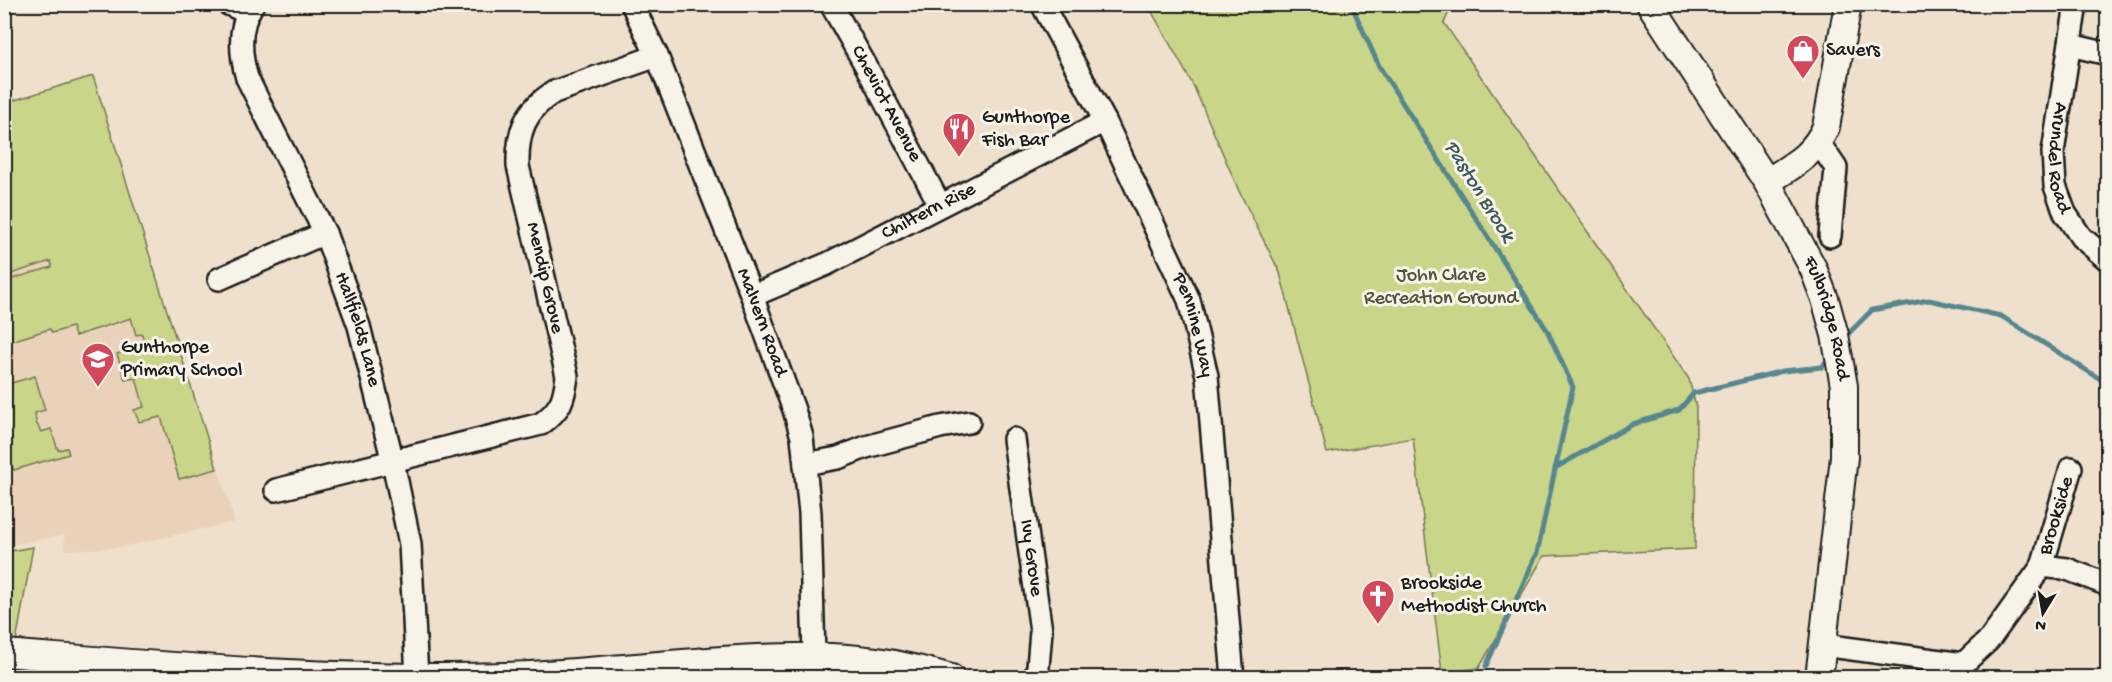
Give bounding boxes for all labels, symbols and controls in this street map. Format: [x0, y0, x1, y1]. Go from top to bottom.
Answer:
shop icon: Savers [1785, 33, 1821, 80]
place label: Savers [1826, 40, 1881, 63]
street label: Cheviot Avenue [845, 42, 927, 167]
street label: Arundel Road [2041, 101, 2076, 219]
place label: Gunthorpe Fish Bar [981, 107, 1071, 153]
restaurant icon: Gunthorpe Fish Bar [941, 111, 977, 158]
water label: Paston Brook [1437, 137, 1520, 250]
street label: Chiltern Rise [878, 178, 980, 245]
street label: Mendip Grove [520, 220, 568, 337]
street label: Fulbridge Road [1797, 252, 1855, 384]
street label: Malvern Road [731, 265, 793, 382]
park label: John Clare Recreation Ground [1364, 265, 1520, 311]
street label: Hallfields Lane [329, 269, 385, 390]
street label: Pennine Way [1166, 269, 1218, 380]
place label: Gunthorpe Primary School [120, 337, 242, 383]
school or university icon: Gunthorpe Primary School [80, 341, 116, 388]
street label: Brookside [2034, 473, 2080, 559]
street label: Ivy Grove [1014, 518, 1048, 598]
place label: Brookside Methodist Church [1400, 573, 1547, 619]
church icon: Brookside Methodist Church [1360, 578, 1396, 625]
north arrow [2013, 583, 2073, 643]
text: N [2033, 614, 2048, 635]

